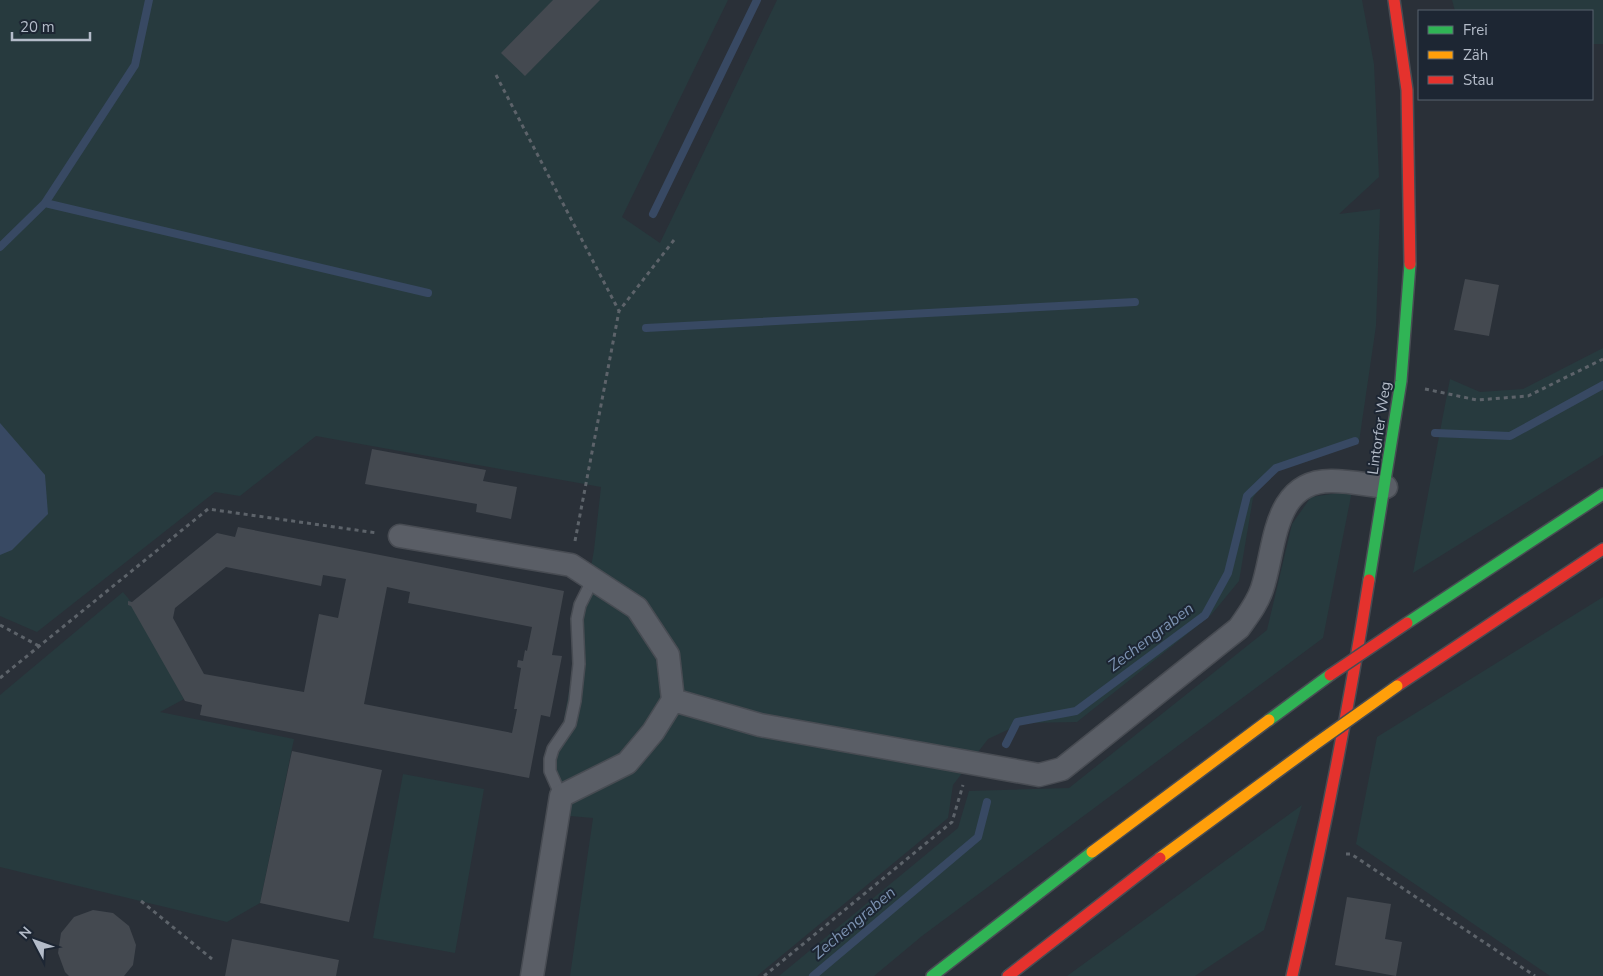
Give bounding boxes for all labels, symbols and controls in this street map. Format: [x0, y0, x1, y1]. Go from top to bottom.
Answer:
scale bar [12, 10, 90, 42]
legend [1418, 10, 1593, 100]
text: 20 m [20, 17, 55, 37]
text: Frei [1463, 20, 1488, 40]
text: Zäh [1463, 45, 1488, 65]
text: Stau [1463, 70, 1494, 90]
street label: Lintorfer Weg [1363, 380, 1395, 476]
water label: Zechengraben [1104, 597, 1198, 677]
water label: Zechengraben [808, 882, 900, 964]
north arrow [10, 916, 60, 966]
text: N [15, 923, 36, 943]

